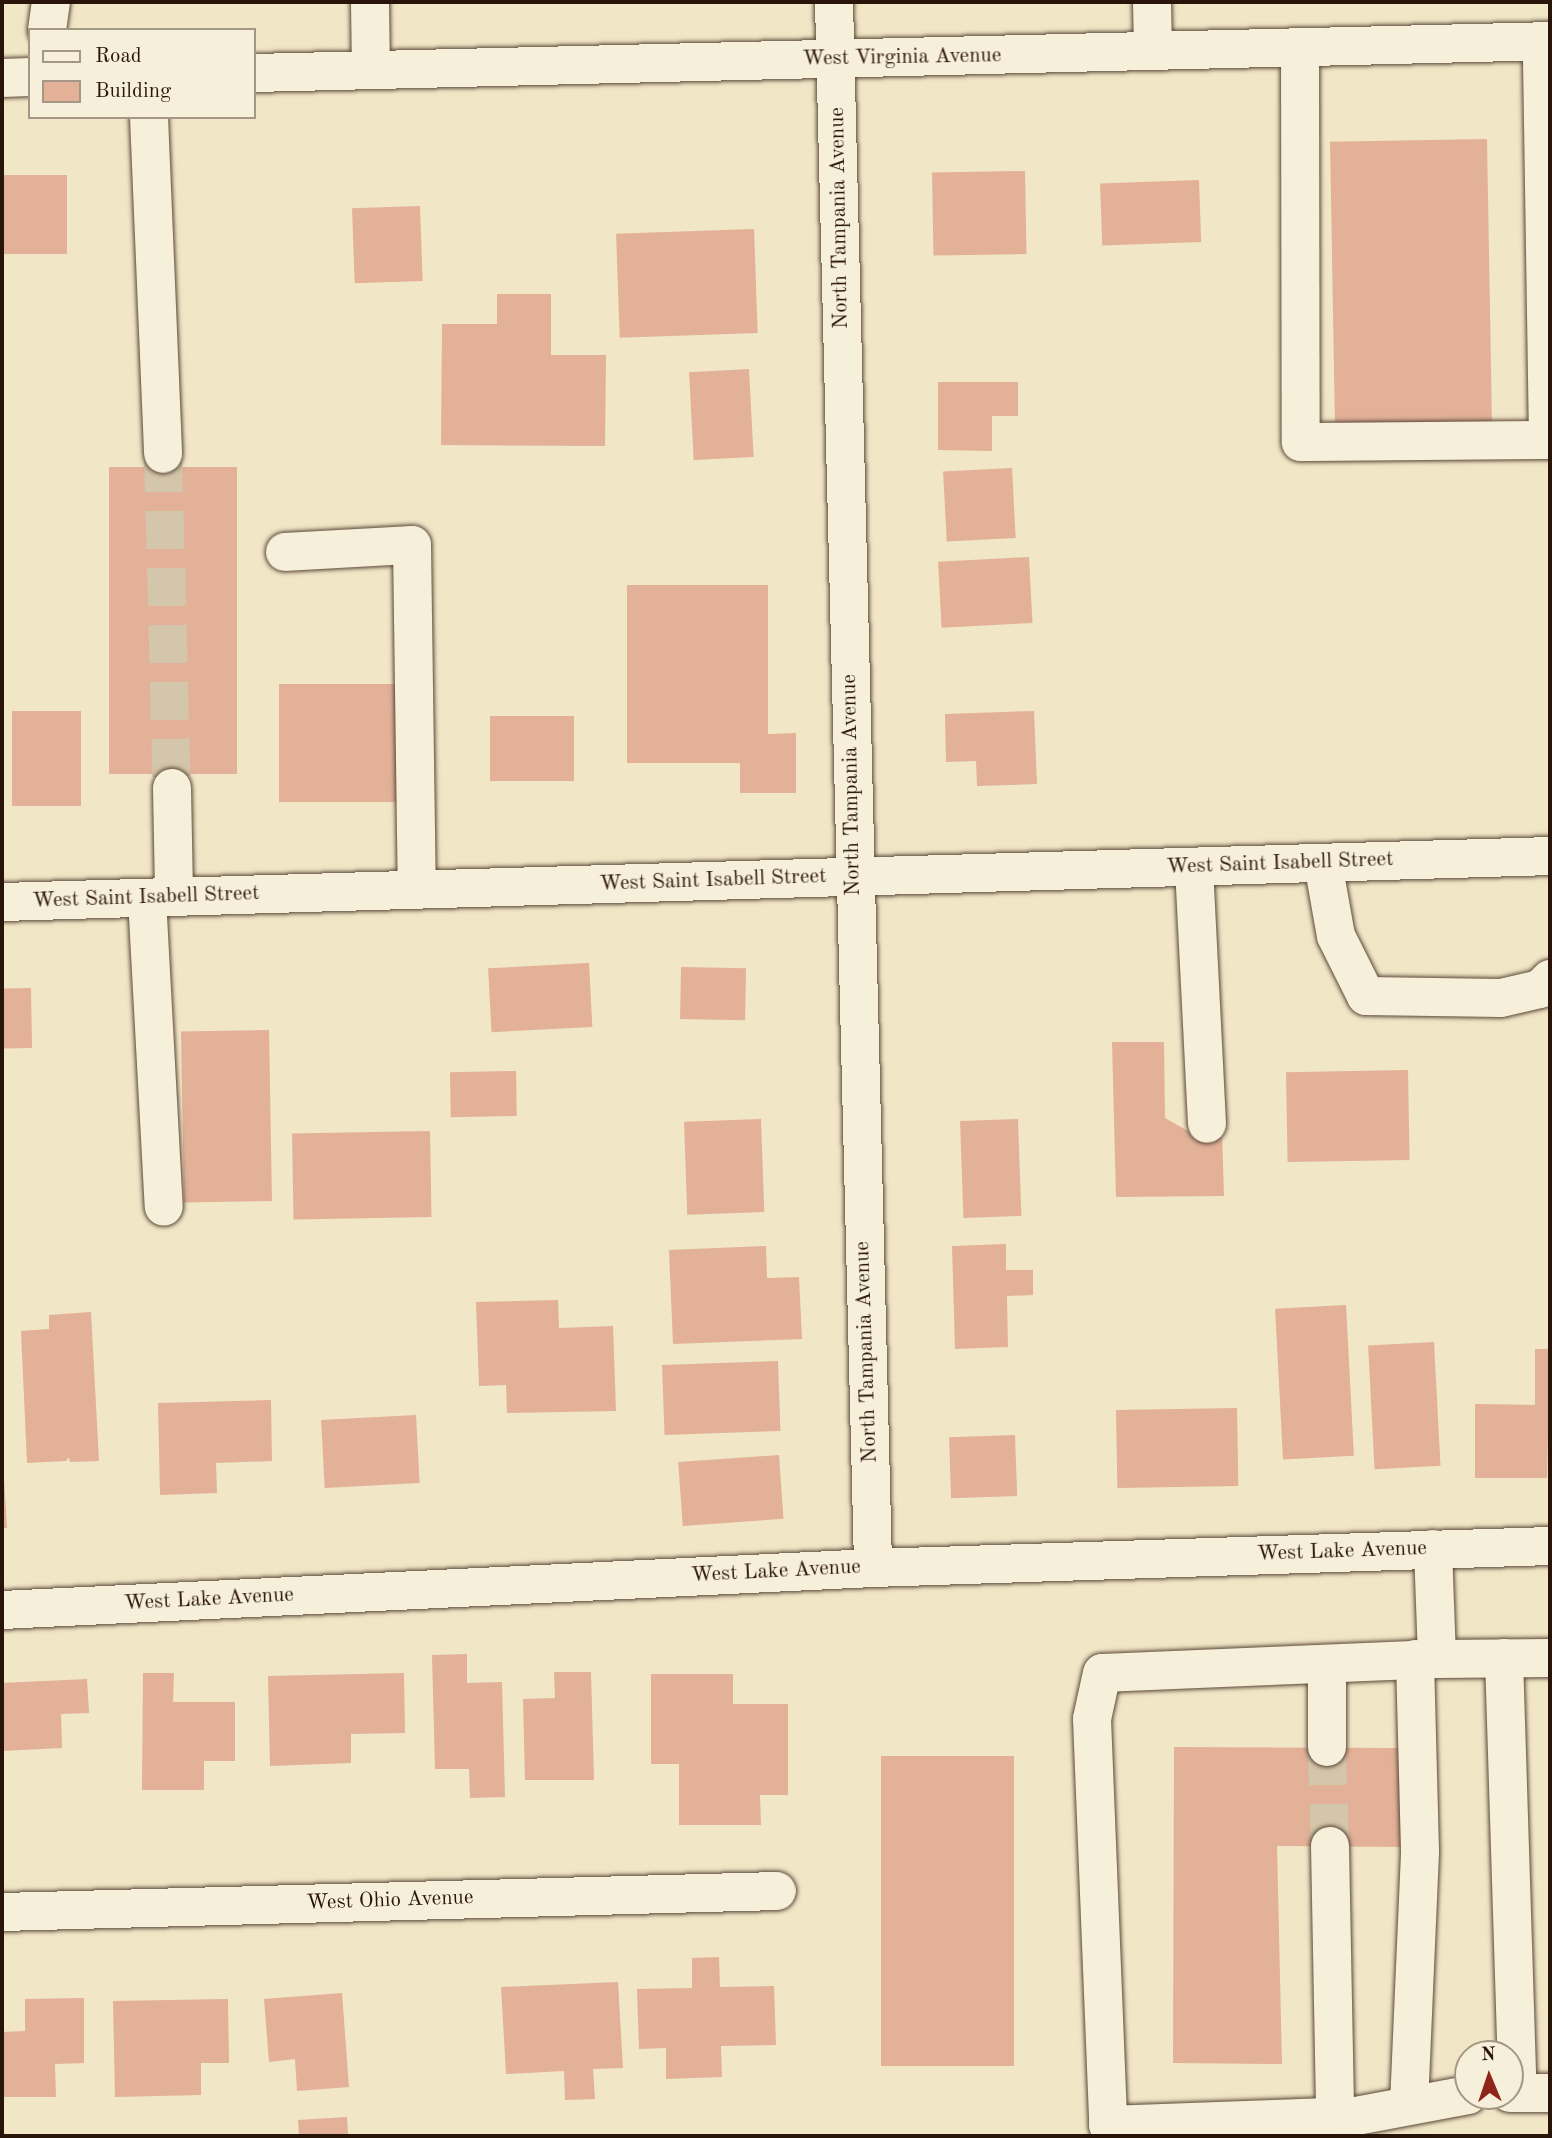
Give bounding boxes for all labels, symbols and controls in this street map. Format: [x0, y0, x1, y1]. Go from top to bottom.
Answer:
legend [28, 28, 256, 119]
street label: West Virginia Avenue [802, 44, 1002, 72]
text: Road [95, 46, 142, 67]
text: Building [95, 81, 171, 102]
street label: North Tampania Avenue [825, 107, 855, 329]
street label: North Tampania Avenue [837, 674, 867, 896]
street label: West Saint Isabell Street [1166, 847, 1394, 881]
street label: West Saint Isabell Street [599, 864, 827, 898]
street label: West Saint Isabell Street [32, 881, 260, 915]
street label: North Tampania Avenue [851, 1241, 883, 1463]
street label: West Lake Avenue [1257, 1536, 1427, 1568]
street label: West Lake Avenue [690, 1555, 862, 1589]
street label: West Lake Avenue [123, 1583, 295, 1617]
street label: West Ohio Avenue [306, 1885, 474, 1917]
north arrow [1454, 2040, 1524, 2110]
text: N [1481, 2046, 1496, 2065]

